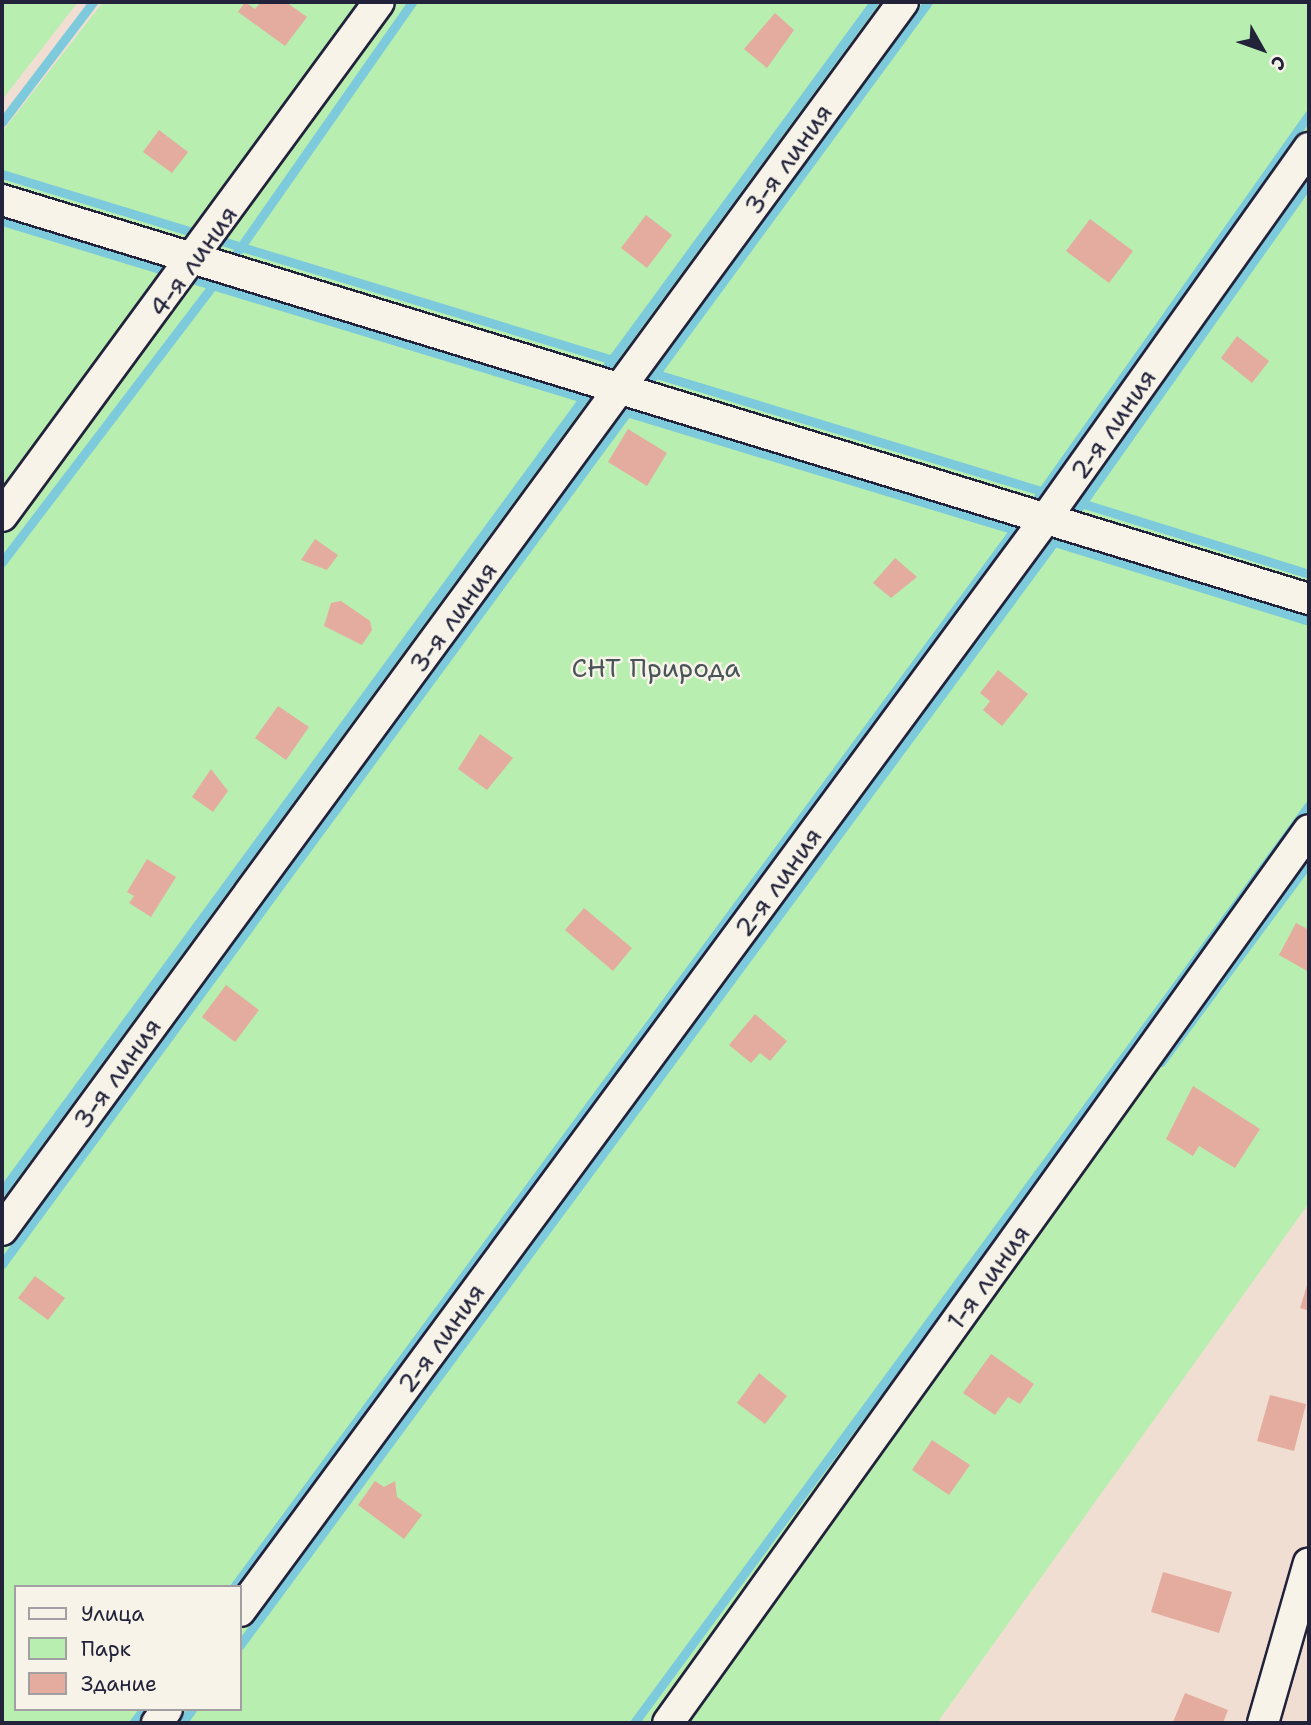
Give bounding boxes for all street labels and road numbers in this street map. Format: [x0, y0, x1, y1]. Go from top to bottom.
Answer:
street label: 3-я линия [737, 97, 839, 221]
street label: 4-я линия [142, 199, 244, 323]
street label: 2-я линия [1063, 363, 1163, 485]
street label: 3-я линия [402, 555, 504, 679]
street label: 2-я линия [728, 821, 828, 943]
street label: 3-я линия [66, 1011, 168, 1135]
street label: 1-я линия [940, 1219, 1036, 1335]
street label: 2-я линия [391, 1277, 491, 1399]

